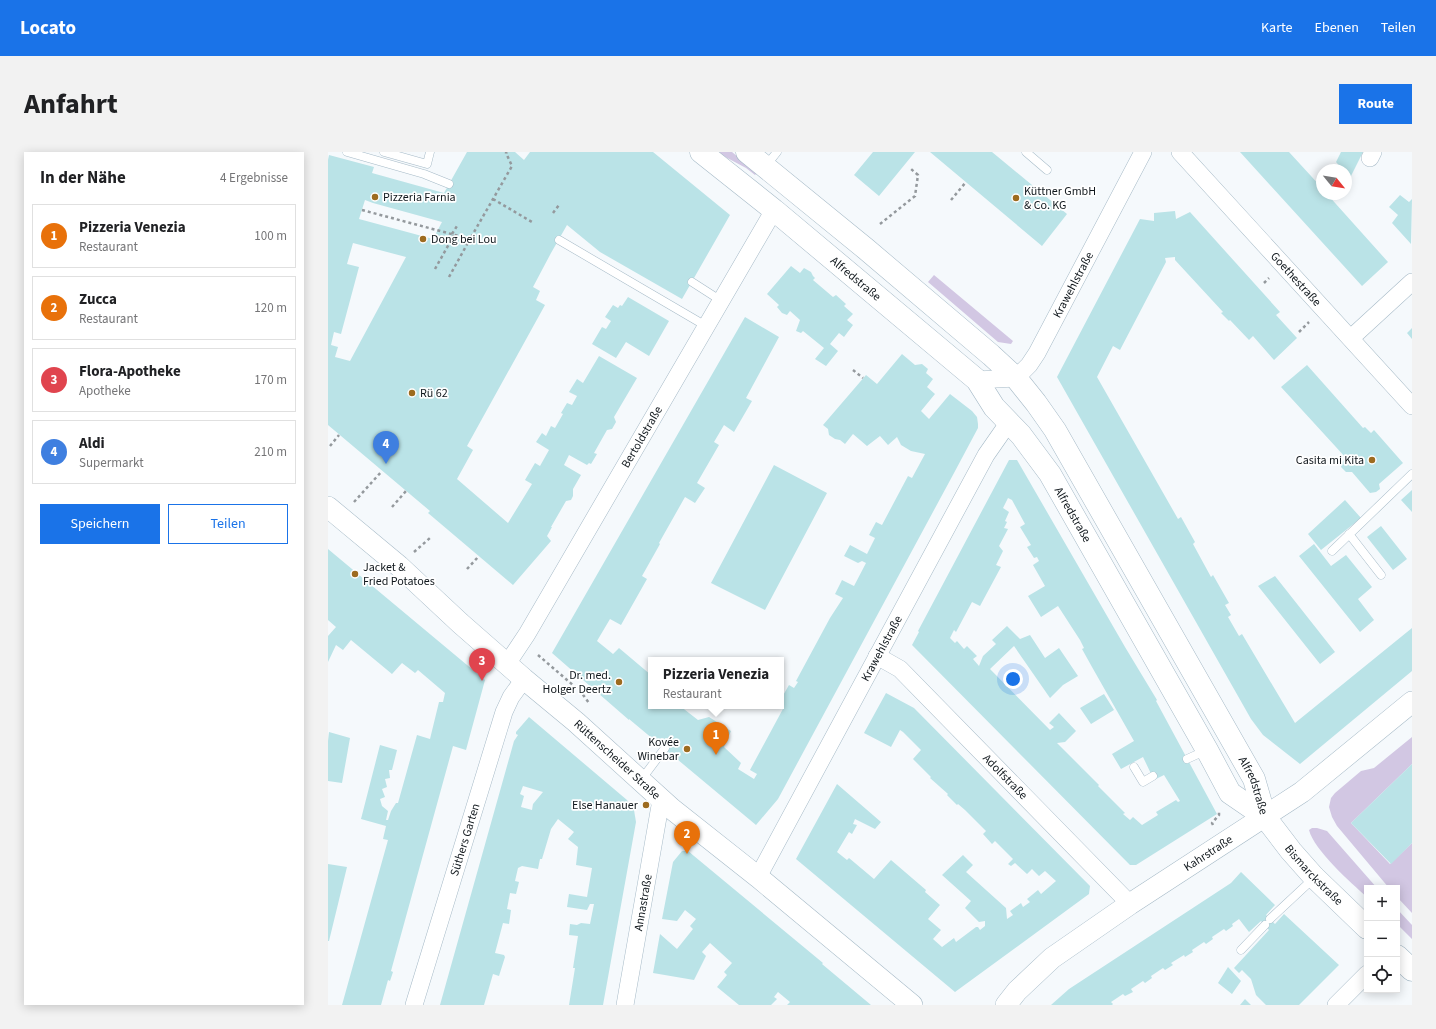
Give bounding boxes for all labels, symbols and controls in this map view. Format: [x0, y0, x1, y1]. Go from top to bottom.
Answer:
text: Locato [20, 15, 76, 42]
text: Karte [1261, 18, 1293, 38]
text: Ebenen [1315, 18, 1359, 38]
text: Teilen [1381, 18, 1416, 38]
text: Anfahrt [24, 84, 118, 124]
button: Route [1339, 84, 1412, 124]
north arrow [1316, 164, 1352, 200]
text: In der Nähe [40, 166, 126, 190]
text: 4 Ergebnisse [220, 169, 288, 187]
place label: Küttner GmbH & Co. KG [1024, 183, 1096, 214]
place label: Pizzeria Farnia [383, 189, 456, 206]
marker: Pizzeria Farnia [370, 192, 380, 202]
marker: Küttner GmbH & Co. KG [1011, 193, 1021, 203]
text: Pizzeria Venezia [79, 217, 186, 238]
text: 1 [51, 227, 57, 245]
text: 100 m [254, 227, 287, 245]
place label: Dong bei Lou [431, 231, 497, 248]
marker: Dong bei Lou [418, 234, 428, 244]
text: Restaurant [79, 238, 138, 256]
street label: Goethestraße [1266, 248, 1325, 310]
street label: Krawehlstraße [1049, 249, 1098, 321]
street label: Alfredstraße [827, 253, 885, 305]
text: Zucca [79, 289, 117, 310]
text: 2 [51, 299, 57, 317]
text: 120 m [254, 299, 287, 317]
text: Restaurant [79, 310, 138, 328]
text: Flora-Apotheke [79, 361, 181, 382]
text: 3 [51, 371, 57, 389]
text: 170 m [254, 371, 287, 389]
text: Apotheke [79, 382, 131, 400]
place label: Rü 62 [420, 385, 448, 402]
marker: Rü 62 [407, 388, 417, 398]
street label: Bertoldstraße [617, 403, 667, 471]
pin: 4 [373, 431, 399, 464]
text: Aldi [79, 433, 105, 454]
text: 4 [51, 443, 57, 461]
text: 210 m [254, 443, 287, 461]
place label: Casita mi Kita [1296, 452, 1364, 469]
text: Supermarkt [79, 454, 144, 472]
marker: Casita mi Kita [1367, 455, 1377, 465]
street label: Alfredstraße [1050, 484, 1095, 546]
button: Speichern [40, 504, 160, 544]
button: Teilen [168, 504, 288, 544]
place label: Jacket & Fried Potatoes [363, 559, 435, 590]
marker: Jacket & Fried Potatoes [350, 569, 360, 579]
street label: Krawehlstraße [857, 612, 907, 685]
pin: 3 [469, 648, 495, 681]
popup [648, 657, 784, 709]
text: Pizzeria Venezia [663, 664, 769, 685]
place label: Dr. med. Holger Deertz [543, 667, 611, 698]
your location [1003, 669, 1023, 689]
marker: Dr. med. Holger Deertz [614, 677, 624, 687]
text: Restaurant [663, 685, 722, 703]
street label: Rüttenscheider Straße [570, 716, 664, 804]
pin: 1 [703, 722, 729, 755]
place label: Kovée Winebar [637, 734, 680, 765]
marker: Kovée Winebar [682, 744, 692, 754]
street label: Adolfstraße [979, 750, 1031, 804]
street label: Alfredstraße [1234, 753, 1272, 817]
place label: Else Hanauer [572, 797, 639, 814]
marker: Else Hanauer [641, 800, 651, 810]
street label: Süthers Garten [446, 801, 484, 878]
pin: 2 [674, 821, 700, 854]
street label: Kahrstraße [1181, 831, 1236, 876]
street label: Bismarckstraße [1280, 841, 1347, 909]
street label: Annastraße [630, 873, 657, 932]
map controls [1364, 885, 1400, 993]
button: + [1364, 885, 1400, 921]
button: − [1364, 921, 1400, 957]
button: locate [1364, 957, 1400, 993]

